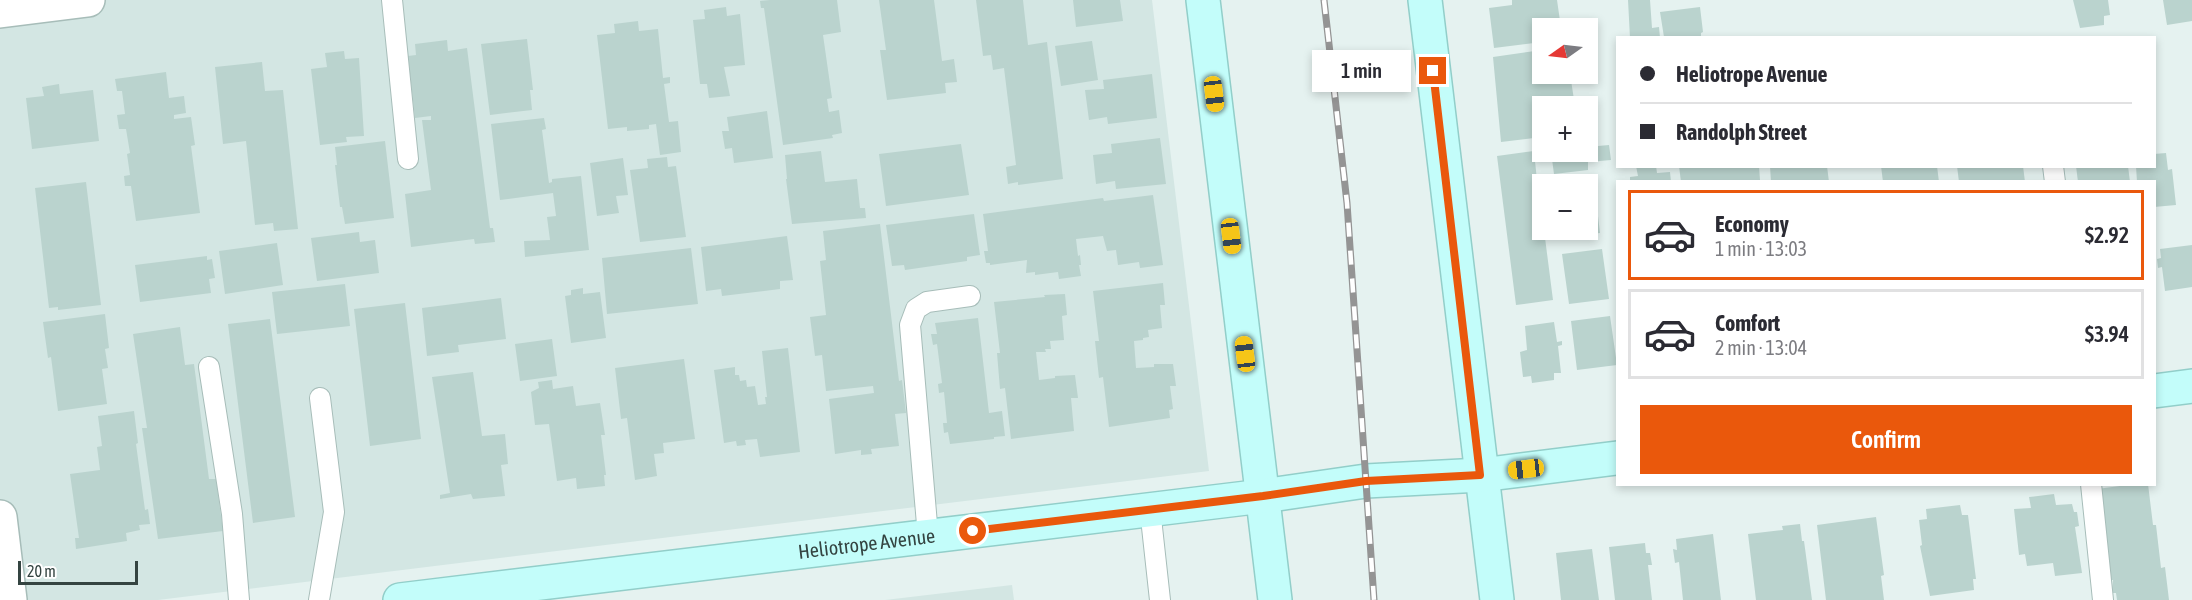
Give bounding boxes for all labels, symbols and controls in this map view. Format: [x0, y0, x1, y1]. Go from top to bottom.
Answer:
north arrow [1532, 18, 1598, 84]
map controls [1532, 18, 1598, 240]
callout: 1 min [1313, 50, 1412, 92]
route end [1419, 57, 1446, 84]
text: 1 min [1341, 59, 1382, 82]
text: Heliotrope Avenue [1676, 61, 1828, 87]
car [1203, 75, 1225, 113]
button: + [1532, 96, 1598, 162]
text: Randolph Street [1676, 119, 1807, 145]
button: − [1532, 174, 1598, 240]
icon: car [1643, 208, 1697, 262]
text: Economy [1715, 211, 1789, 237]
car [1220, 217, 1242, 255]
text: $2.92 [2085, 222, 2129, 248]
text: 1 min · 13:03 [1715, 237, 1807, 260]
icon: car [1643, 307, 1697, 361]
text: Comfort [1715, 310, 1780, 336]
text: $3.94 [2085, 321, 2129, 347]
car [1234, 335, 1256, 373]
text: 2 min · 13:04 [1715, 336, 1807, 359]
button: Confirm [1640, 405, 2132, 474]
car [1507, 458, 1545, 480]
route start [959, 517, 986, 544]
street label: Heliotrope Avenue [797, 524, 936, 563]
scale bar [18, 558, 138, 586]
text: 20 m [27, 562, 56, 580]

